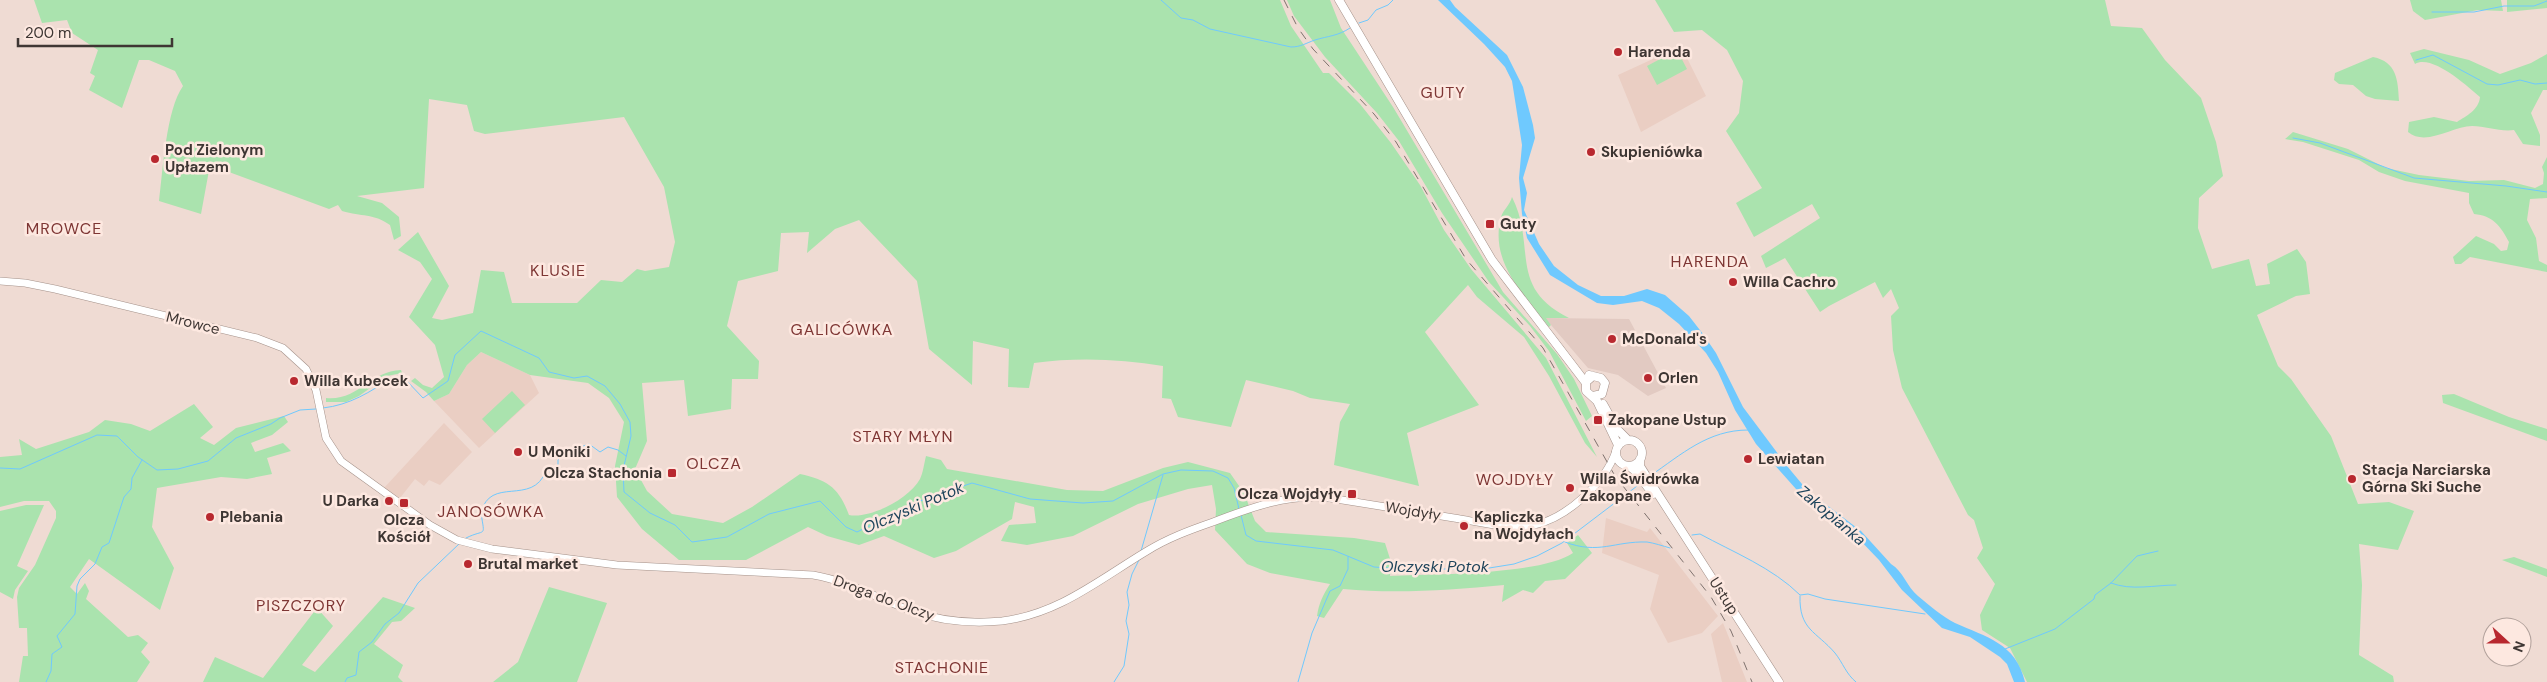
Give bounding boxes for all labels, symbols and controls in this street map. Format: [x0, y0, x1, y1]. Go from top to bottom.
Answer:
scale bar [18, 15, 171, 47]
text: 200 m [25, 23, 71, 43]
place label: Harenda [1628, 42, 1690, 62]
marker: Harenda [1612, 46, 1624, 58]
district label: GUTY [1421, 82, 1465, 103]
place label: Pod Zielonym Upłazem [165, 140, 263, 177]
place label: Skupieniówka [1601, 142, 1703, 162]
marker: Skupieniówka [1585, 146, 1597, 158]
marker: Pod Zielonym Upłazem [149, 153, 161, 165]
place label: Guty [1500, 214, 1536, 234]
district label: MROWCE [26, 218, 102, 239]
marker: Guty [1484, 218, 1496, 230]
district label: HARENDA [1671, 251, 1749, 272]
district label: KLUSIE [530, 260, 586, 281]
place label: Willa Cachro [1743, 272, 1836, 292]
marker: Willa Cachro [1727, 276, 1739, 288]
street label: Mrowce [164, 307, 222, 339]
district label: GALICÓWKA [791, 319, 893, 340]
place label: McDonald's [1622, 329, 1707, 349]
marker: McDonald's [1606, 333, 1618, 345]
place label: Orlen [1658, 368, 1698, 388]
place label: Willa Kubecek [304, 371, 409, 391]
marker: Orlen [1642, 372, 1654, 384]
marker: Willa Kubecek [288, 375, 300, 387]
place label: Zakopane Ustup [1608, 410, 1727, 430]
marker: Zakopane Ustup [1592, 414, 1604, 426]
district label: STARY MŁYN [853, 426, 953, 447]
place label: U Moniki [528, 442, 590, 462]
marker: U Moniki [512, 446, 524, 458]
place label: Lewiatan [1758, 449, 1824, 469]
district label: OLCZA [686, 453, 742, 474]
marker: Lewiatan [1742, 453, 1754, 465]
place label: Stacja Narciarska Górna Ski Suche [2362, 460, 2491, 497]
place label: Olcza Stachonia [543, 463, 662, 483]
marker: Olcza Stachonia [666, 467, 678, 479]
district label: WOJDYŁY [1476, 469, 1554, 490]
place label: Willa Świdrówka Zakopane [1580, 469, 1699, 506]
marker: Stacja Narciarska Górna Ski Suche [2346, 473, 2358, 485]
water label: Olczyski Potok [859, 476, 968, 538]
water label: Zakopianka [1793, 481, 1870, 550]
marker: Willa Świdrówka Zakopane [1564, 482, 1576, 494]
place label: Olcza Wojdyły [1237, 484, 1342, 504]
marker: Olcza Wojdyły [1346, 488, 1358, 500]
place label: U Darka [322, 491, 379, 511]
marker: U Darka [383, 495, 395, 507]
marker: Olcza Kościół [398, 497, 410, 509]
street label: Wojdyły [1384, 497, 1443, 525]
district label: JANOSÓWKA [437, 501, 545, 522]
place label: Plebania [220, 507, 283, 527]
place label: Kapliczka na Wojdyłach [1474, 507, 1574, 544]
place label: Olcza Kościół [377, 510, 431, 547]
marker: Plebania [204, 511, 216, 523]
marker: Kapliczka na Wojdyłach [1458, 520, 1470, 532]
place label: Brutal market [478, 554, 578, 574]
water label: Olczyski Potok [1381, 556, 1490, 577]
marker: Brutal market [462, 558, 474, 570]
street label: Droga do Olczy [831, 571, 938, 626]
street label: Ustup [1704, 573, 1744, 619]
district label: PISZCZORY [256, 595, 346, 616]
north arrow [2482, 617, 2532, 667]
text: N [2509, 639, 2529, 655]
district label: STACHONIE [895, 657, 989, 678]

